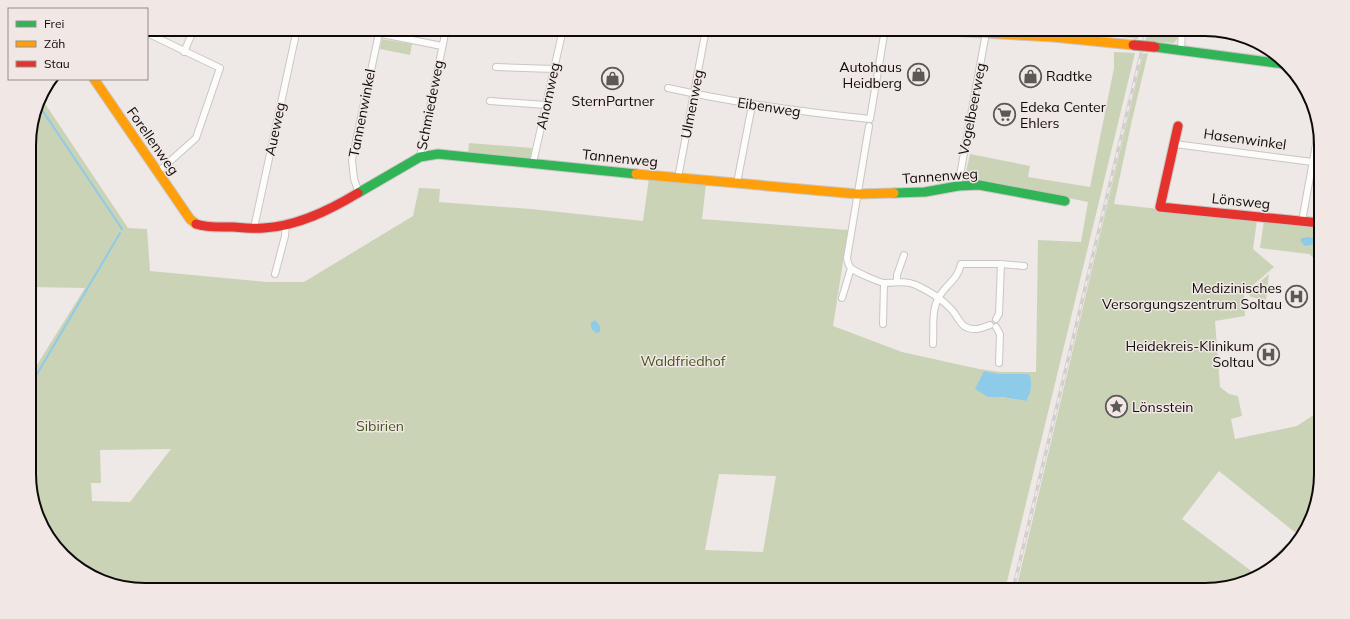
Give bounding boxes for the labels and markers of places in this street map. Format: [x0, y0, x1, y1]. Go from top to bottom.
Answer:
place label: Autohaus Heidberg [839, 58, 902, 92]
shop icon: Autohaus Heidberg [905, 62, 931, 88]
shop icon: Radtke [1018, 63, 1044, 89]
shop icon: SternPartner [600, 66, 626, 92]
place label: Radtke [1046, 67, 1092, 85]
place label: SternPartner [572, 92, 655, 110]
place label: Edeka Center Ehlers [1020, 98, 1107, 132]
supermarket icon: Edeka Center Ehlers [991, 102, 1017, 128]
place label: Medizinisches Versorgungszentrum Soltau [1102, 279, 1282, 313]
hospital icon: Medizinisches Versorgungszentrum Soltau [1284, 283, 1310, 309]
place label: Heidekreis-Klinikum Soltau [1126, 337, 1254, 371]
hospital icon: Heidekreis-Klinikum Soltau [1256, 341, 1282, 367]
place icon: Lönsstein [1104, 394, 1130, 420]
place label: Lönsstein [1132, 398, 1194, 416]

